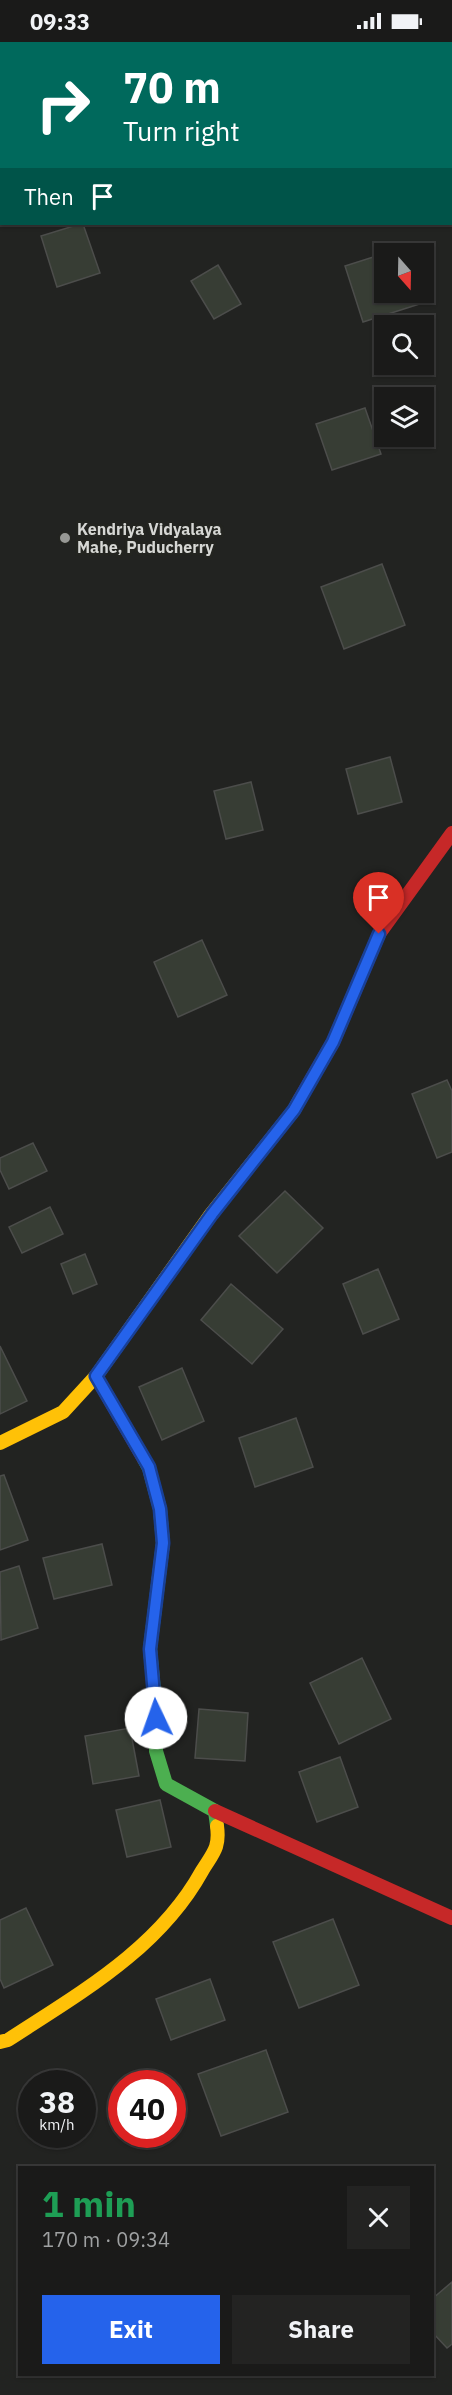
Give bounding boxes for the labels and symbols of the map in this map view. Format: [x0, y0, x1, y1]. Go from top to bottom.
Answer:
north arrow [374, 243, 434, 303]
place label: Kendriya Vidyalaya Mahe, Puducherry [77, 519, 222, 557]
marker: Kendriya Vidyalaya Mahe, Puducherry [58, 531, 72, 545]
pin [353, 872, 404, 934]
position arrow [124, 1686, 188, 1750]
speed limit sign: 40 [108, 2070, 186, 2148]

